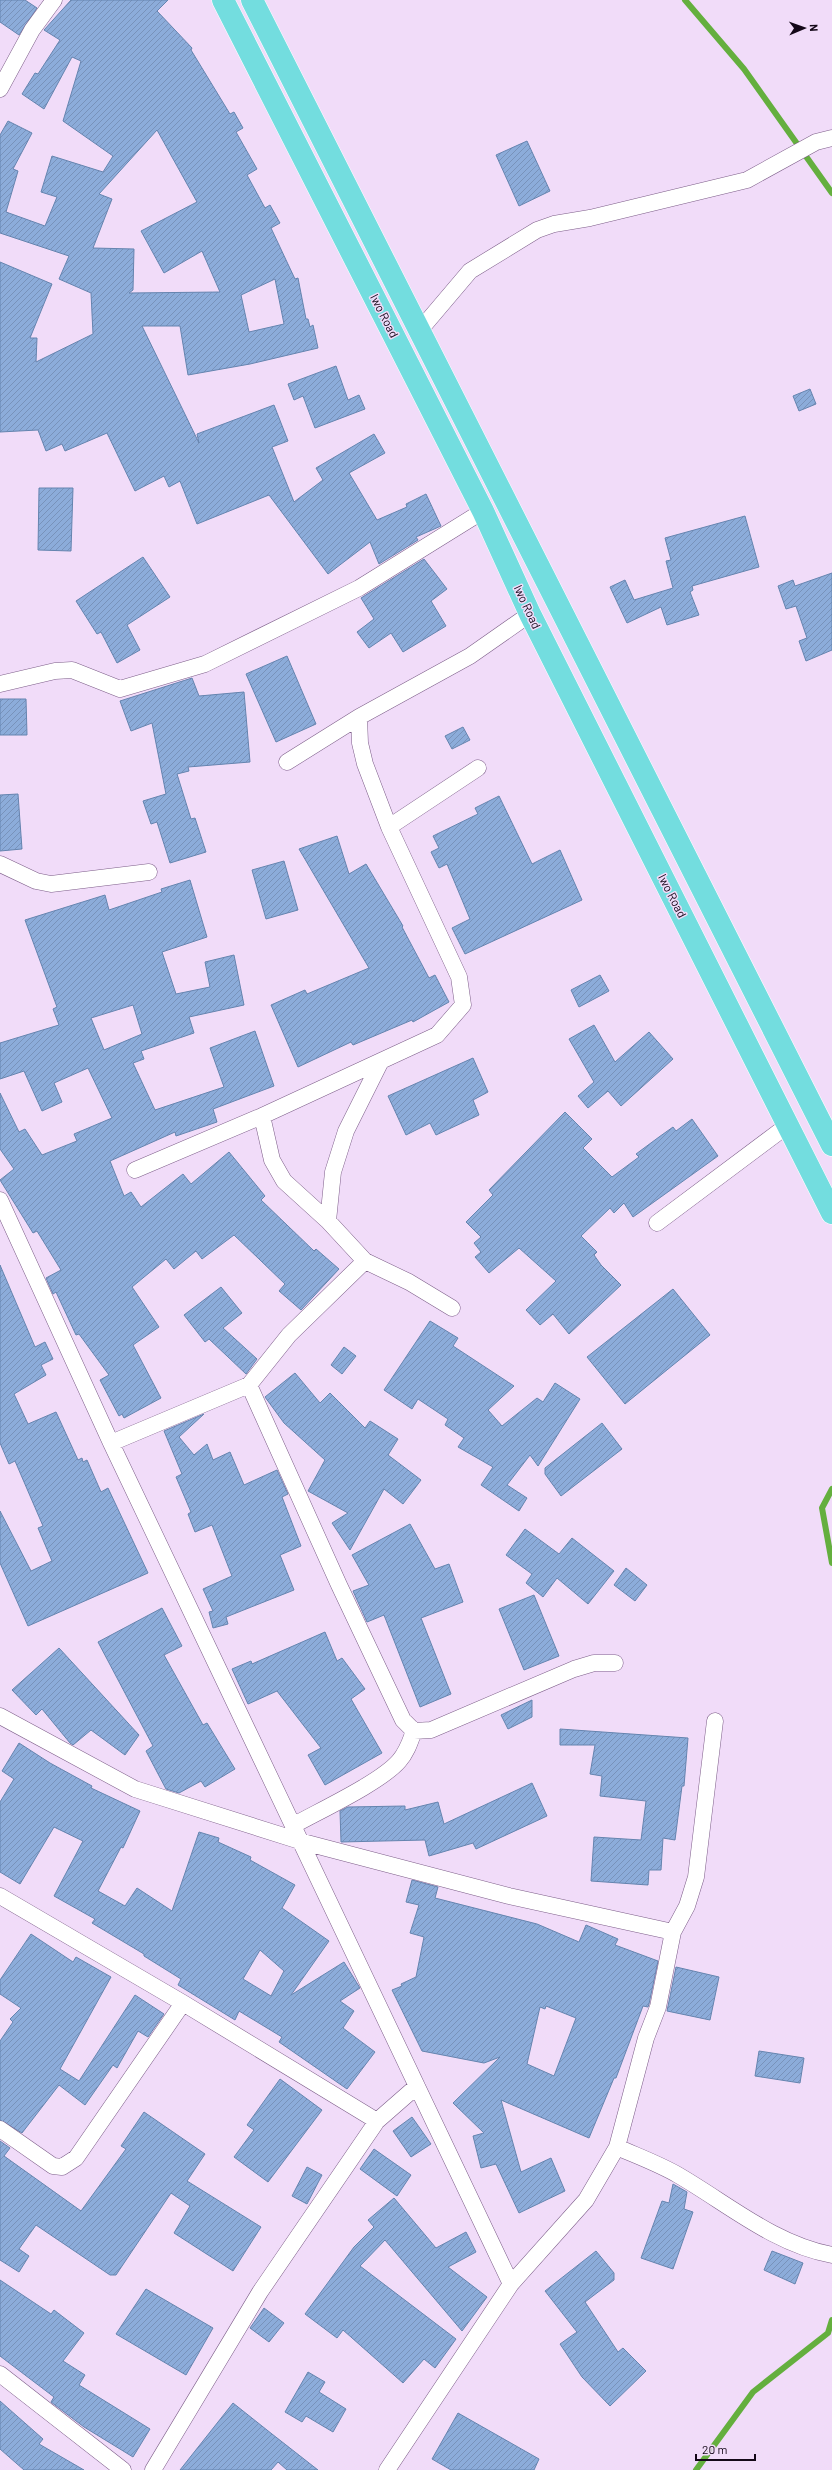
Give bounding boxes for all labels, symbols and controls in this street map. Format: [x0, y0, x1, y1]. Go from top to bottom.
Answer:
north arrow [784, 8, 824, 48]
text: N [808, 24, 821, 32]
street label: Iwo Road [368, 291, 402, 340]
street label: Iwo Road [512, 582, 544, 631]
street label: Iwo Road [656, 871, 690, 920]
scale bar [696, 2436, 755, 2462]
text: 20 m [702, 2442, 728, 2456]

